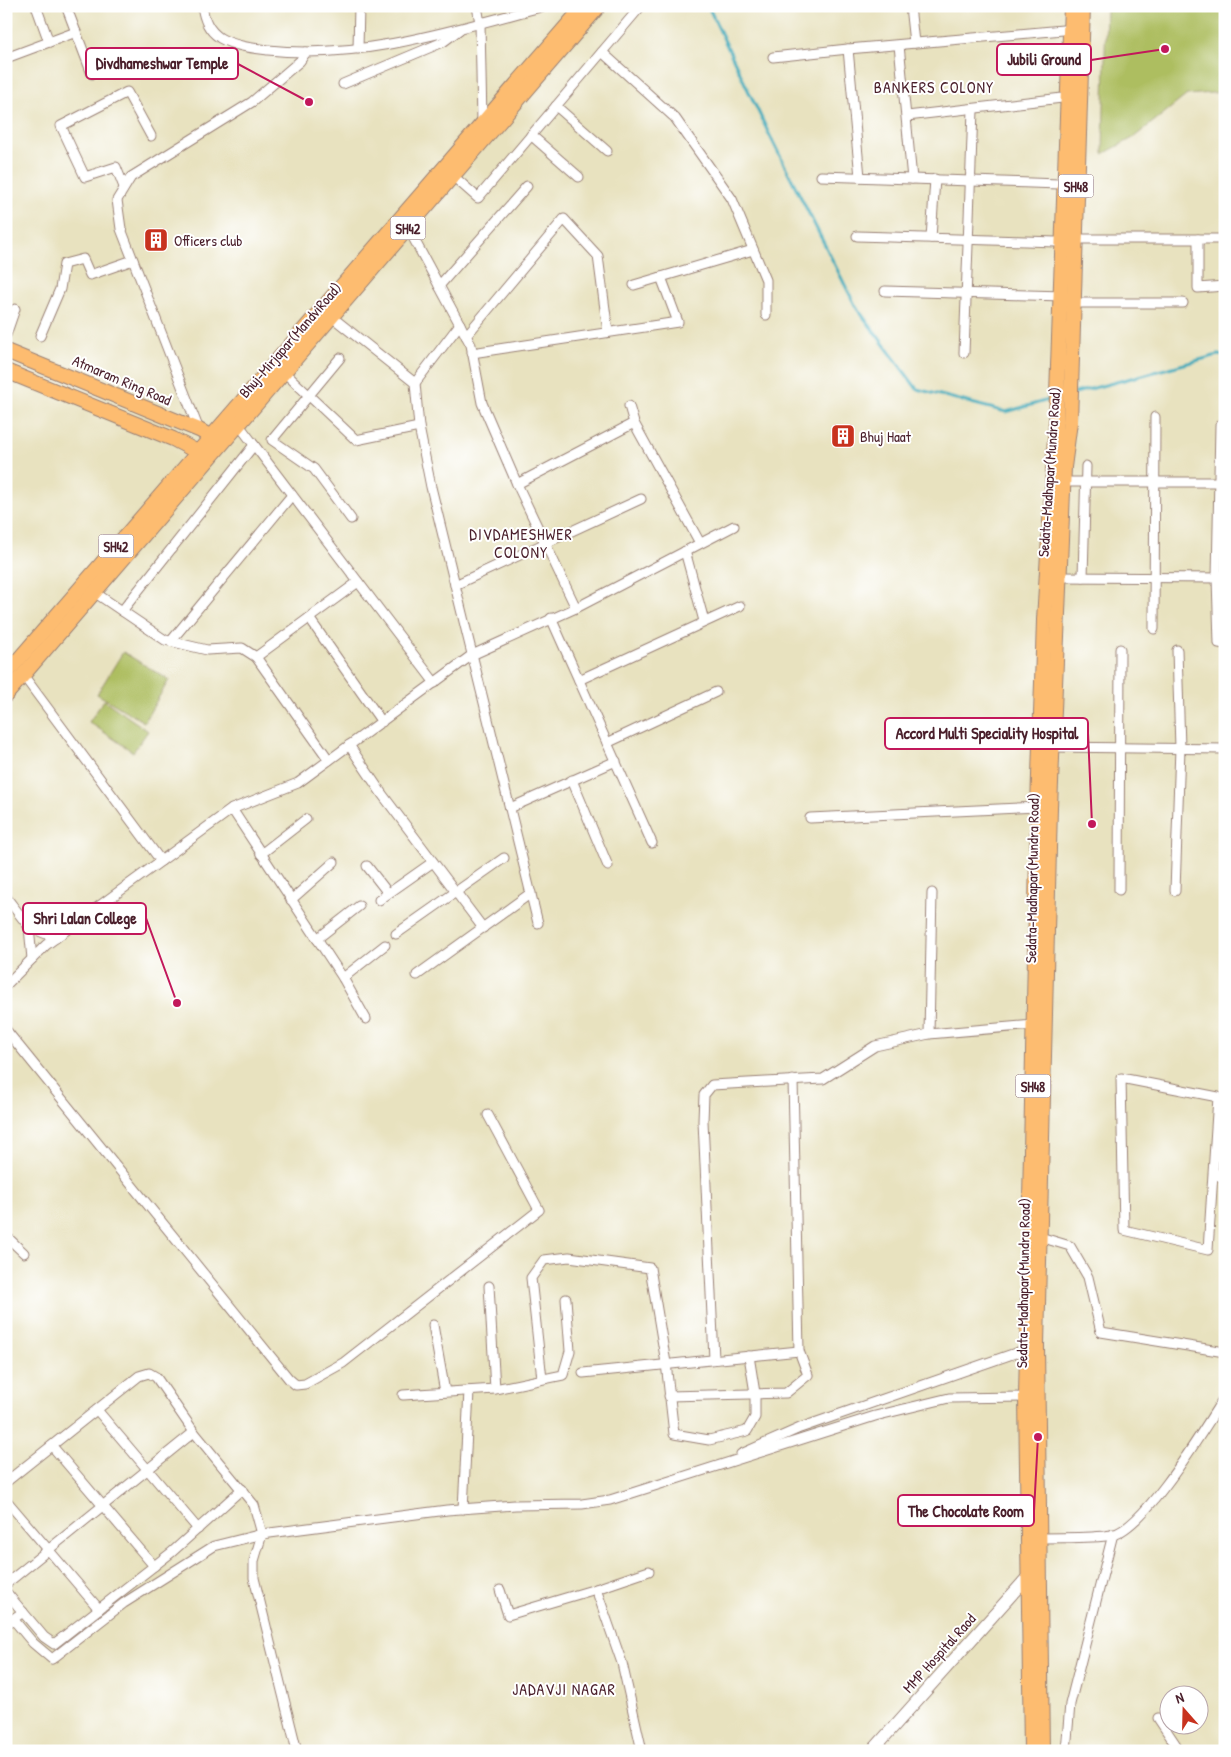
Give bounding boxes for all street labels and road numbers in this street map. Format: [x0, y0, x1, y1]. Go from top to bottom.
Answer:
road number: SH48 [1058, 175, 1094, 198]
road number: SH42 [390, 217, 426, 240]
street label: Bhuj-Mirjapar(MandviRoad) [234, 278, 346, 402]
street label: Atmaram Ring Road [69, 350, 175, 410]
street label: Sedata-Madhapar(Mundra Road) [1033, 386, 1065, 558]
road number: SH42 [98, 534, 134, 558]
street label: Sedata-Madhapar(Mundra Road) [1020, 793, 1044, 963]
road number: SH48 [1016, 1074, 1050, 1098]
street label: Sedata-Madhapar(Mundra Road) [1011, 1198, 1035, 1368]
street label: MMP Hospital Raod [898, 1609, 980, 1697]

